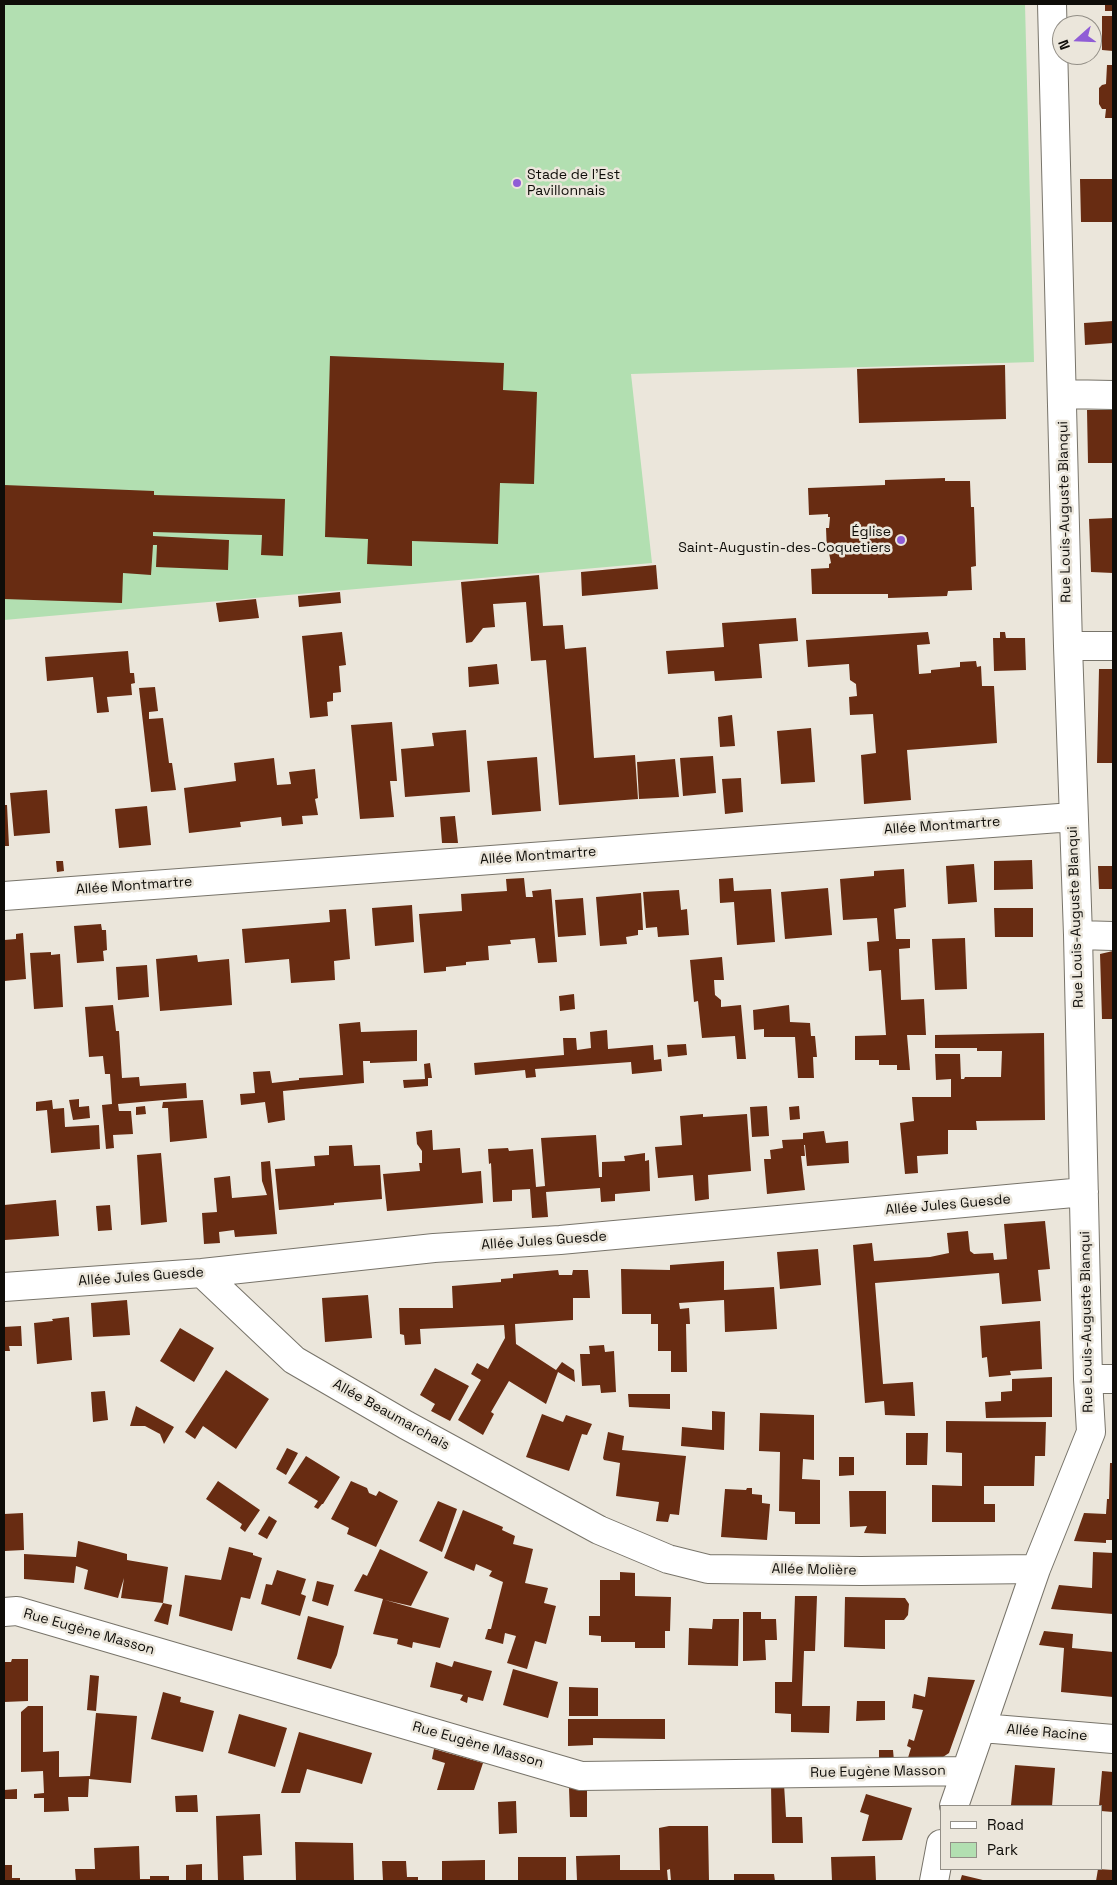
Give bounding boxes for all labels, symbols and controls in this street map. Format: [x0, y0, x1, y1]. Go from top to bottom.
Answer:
north arrow [1052, 15, 1102, 65]
text: N [1054, 37, 1074, 52]
place label: Stade de l'Est Pavillonnais [527, 167, 620, 200]
marker: Stade de l'Est Pavillonnais [511, 177, 523, 189]
street label: Rue Louis-Auguste Blanqui [1055, 421, 1075, 603]
place label: Église Saint-Augustin-des-Coquetiers [678, 524, 891, 556]
marker: Église Saint-Augustin-des-Coquetiers [895, 534, 907, 546]
street label: Allée Montmartre [883, 814, 1001, 838]
street label: Rue Louis-Auguste Blanqui [1064, 826, 1088, 1008]
street label: Allée Montmartre [479, 844, 597, 868]
street label: Allée Montmartre [75, 874, 193, 898]
street label: Allée Jules Guesde [885, 1191, 1011, 1219]
street label: Allée Jules Guesde [481, 1228, 607, 1254]
street label: Rue Louis-Auguste Blanqui [1077, 1231, 1097, 1413]
street label: Allée Jules Guesde [78, 1264, 204, 1290]
street label: Allée Beaumarchais [330, 1376, 452, 1454]
street label: Allée Molière [771, 1561, 857, 1579]
street label: Rue Eugène Masson [22, 1605, 156, 1659]
street label: Rue Eugène Masson [411, 1718, 545, 1772]
street label: Allée Racine [1006, 1721, 1088, 1745]
street label: Rue Eugène Masson [810, 1762, 946, 1782]
legend [940, 1805, 1102, 1870]
text: Road [987, 1815, 1024, 1834]
text: Park [987, 1840, 1018, 1859]

